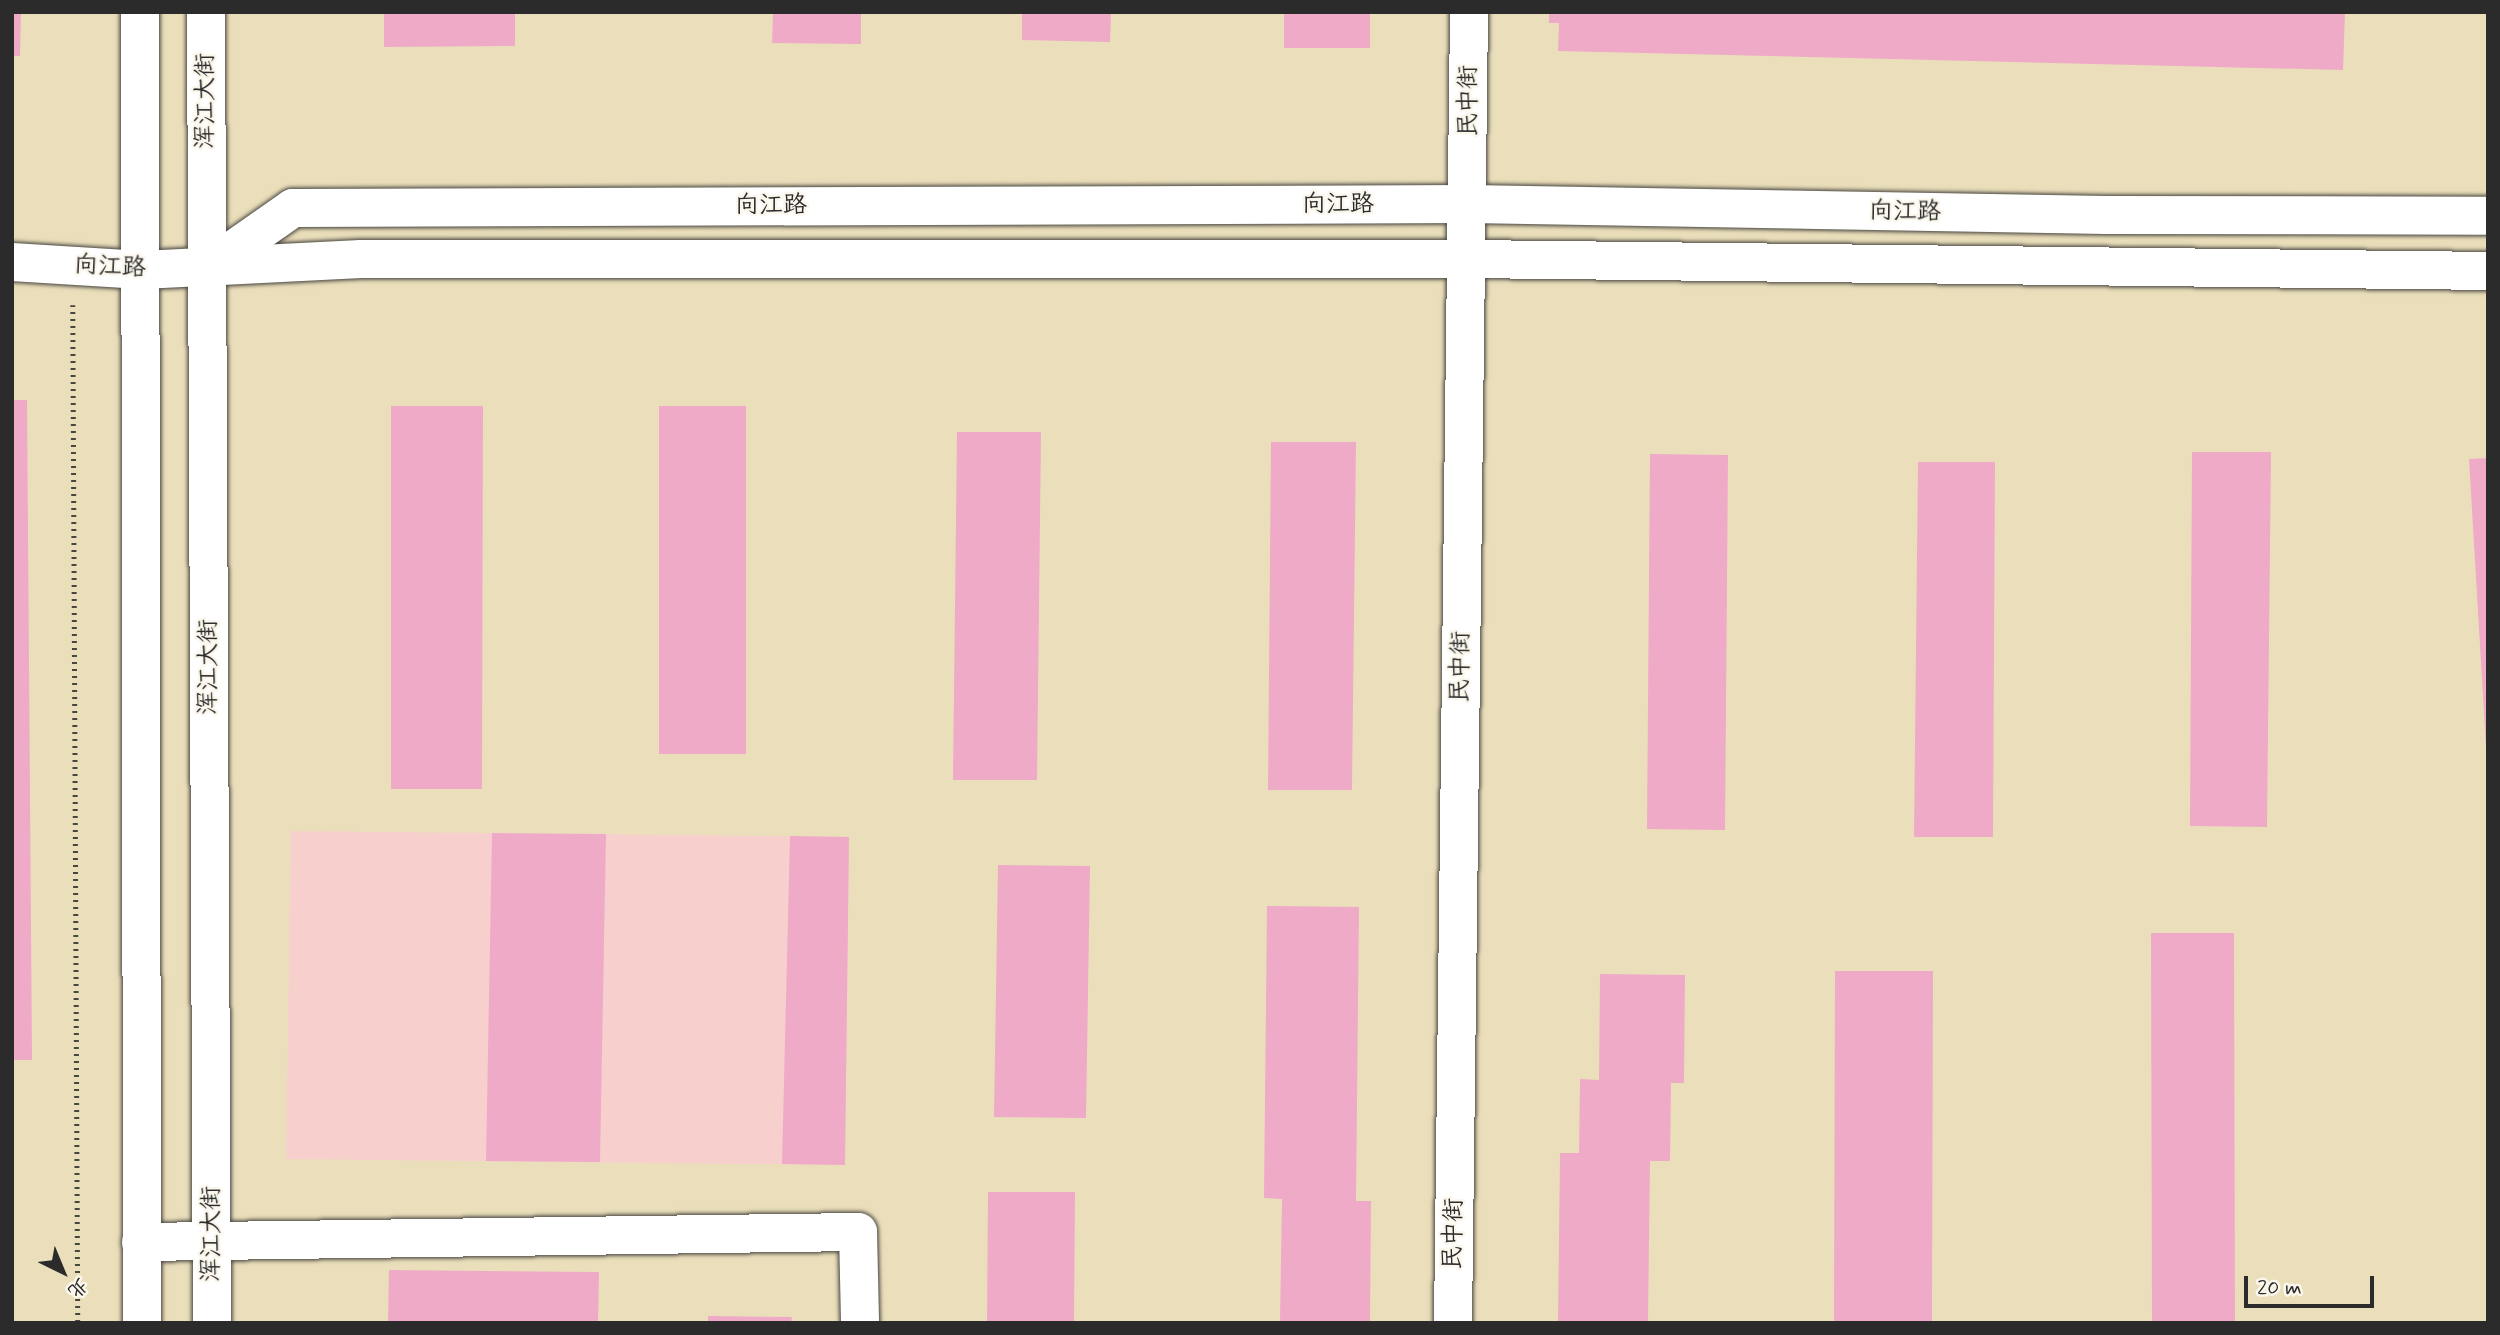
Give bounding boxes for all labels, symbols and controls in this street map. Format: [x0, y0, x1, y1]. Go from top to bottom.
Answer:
street label: 浑江大街 [192, 53, 220, 149]
street label: 民中街 [1455, 65, 1483, 137]
street label: 向江路 [1302, 191, 1374, 219]
street label: 向江路 [735, 192, 807, 220]
street label: 向江路 [1869, 197, 1941, 227]
street label: 向江路 [73, 251, 147, 283]
street label: 浑江大街 [195, 619, 223, 715]
street label: 民中街 [1446, 631, 1476, 703]
street label: 浑江大街 [198, 1186, 226, 1282]
street label: 民中街 [1439, 1198, 1469, 1270]
north arrow [28, 1237, 98, 1307]
scale bar [2248, 1262, 2378, 1306]
text: 北 [62, 1272, 93, 1303]
text: 20 m [2257, 1274, 2302, 1302]

